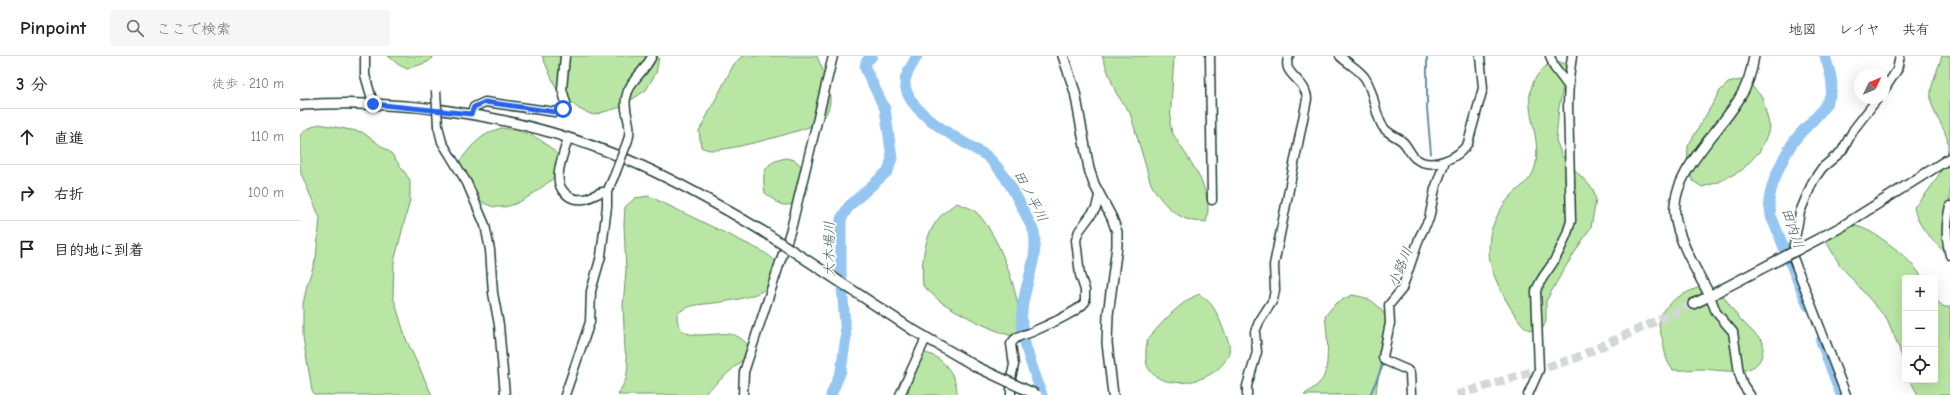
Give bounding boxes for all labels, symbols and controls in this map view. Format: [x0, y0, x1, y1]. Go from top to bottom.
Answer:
search box [110, 10, 390, 46]
text: Pinpoint [20, 17, 86, 39]
icon: search [124, 17, 146, 39]
text: ここで検索 [156, 20, 231, 38]
text: 地図 [1789, 21, 1817, 38]
text: レイヤ [1839, 21, 1880, 38]
text: 共有 [1902, 21, 1930, 38]
north arrow [1854, 68, 1890, 104]
text: 3 分 [16, 75, 47, 94]
text: 徒歩 · 210 m [212, 76, 284, 91]
route end [364, 95, 382, 113]
route start [554, 100, 572, 118]
icon: ahead [16, 126, 38, 148]
text: 直進 [54, 129, 84, 147]
text: 110 m [251, 129, 284, 144]
water label: 田ノ平川 [1010, 167, 1051, 225]
icon: right [16, 182, 38, 204]
text: 右折 [54, 185, 84, 203]
text: 100 m [248, 185, 284, 200]
water label: 田内川 [1778, 206, 1807, 251]
water label: 大木場川 [821, 221, 838, 277]
icon: arrive [16, 238, 38, 260]
text: 目的地に到着 [54, 241, 144, 259]
water label: 小路川 [1384, 245, 1416, 290]
map controls [1902, 275, 1938, 383]
button: + [1902, 275, 1938, 311]
button: − [1902, 311, 1938, 347]
button: locate [1902, 347, 1938, 383]

